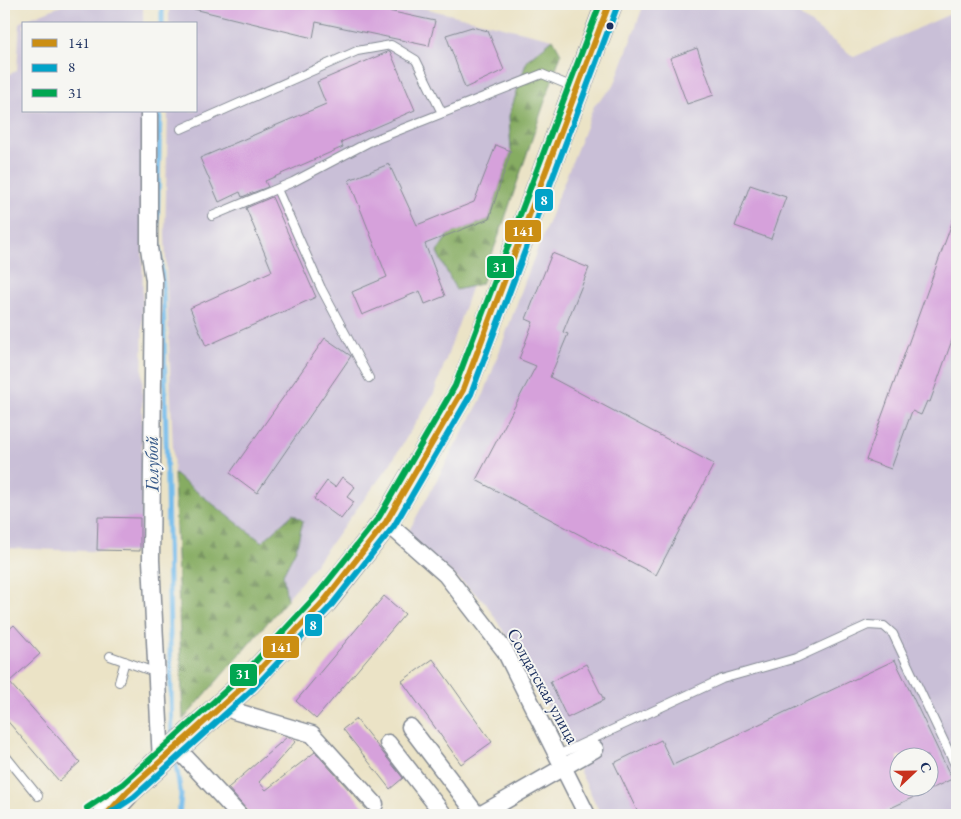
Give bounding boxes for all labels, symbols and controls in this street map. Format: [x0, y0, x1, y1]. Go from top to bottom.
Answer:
unlabelled marker [605, 21, 615, 31]
legend [22, 22, 198, 112]
text: 141 [68, 33, 90, 52]
text: 8 [68, 57, 75, 76]
text: 31 [68, 83, 82, 102]
line badge: 8 [534, 188, 554, 212]
text: 8 [540, 191, 548, 209]
line badge: 141 [504, 219, 542, 243]
text: 141 [512, 222, 534, 240]
line badge: 31 [486, 255, 515, 279]
text: 31 [493, 258, 507, 276]
water label: Голубой [139, 435, 165, 493]
line badge: 8 [304, 613, 323, 637]
text: 8 [309, 616, 317, 634]
street label: Солдатская улица [502, 624, 585, 748]
line badge: 141 [262, 635, 300, 659]
text: 141 [270, 638, 292, 656]
line badge: 31 [229, 663, 258, 687]
text: 31 [236, 665, 250, 683]
north arrow [888, 746, 938, 796]
text: С [916, 759, 936, 775]

